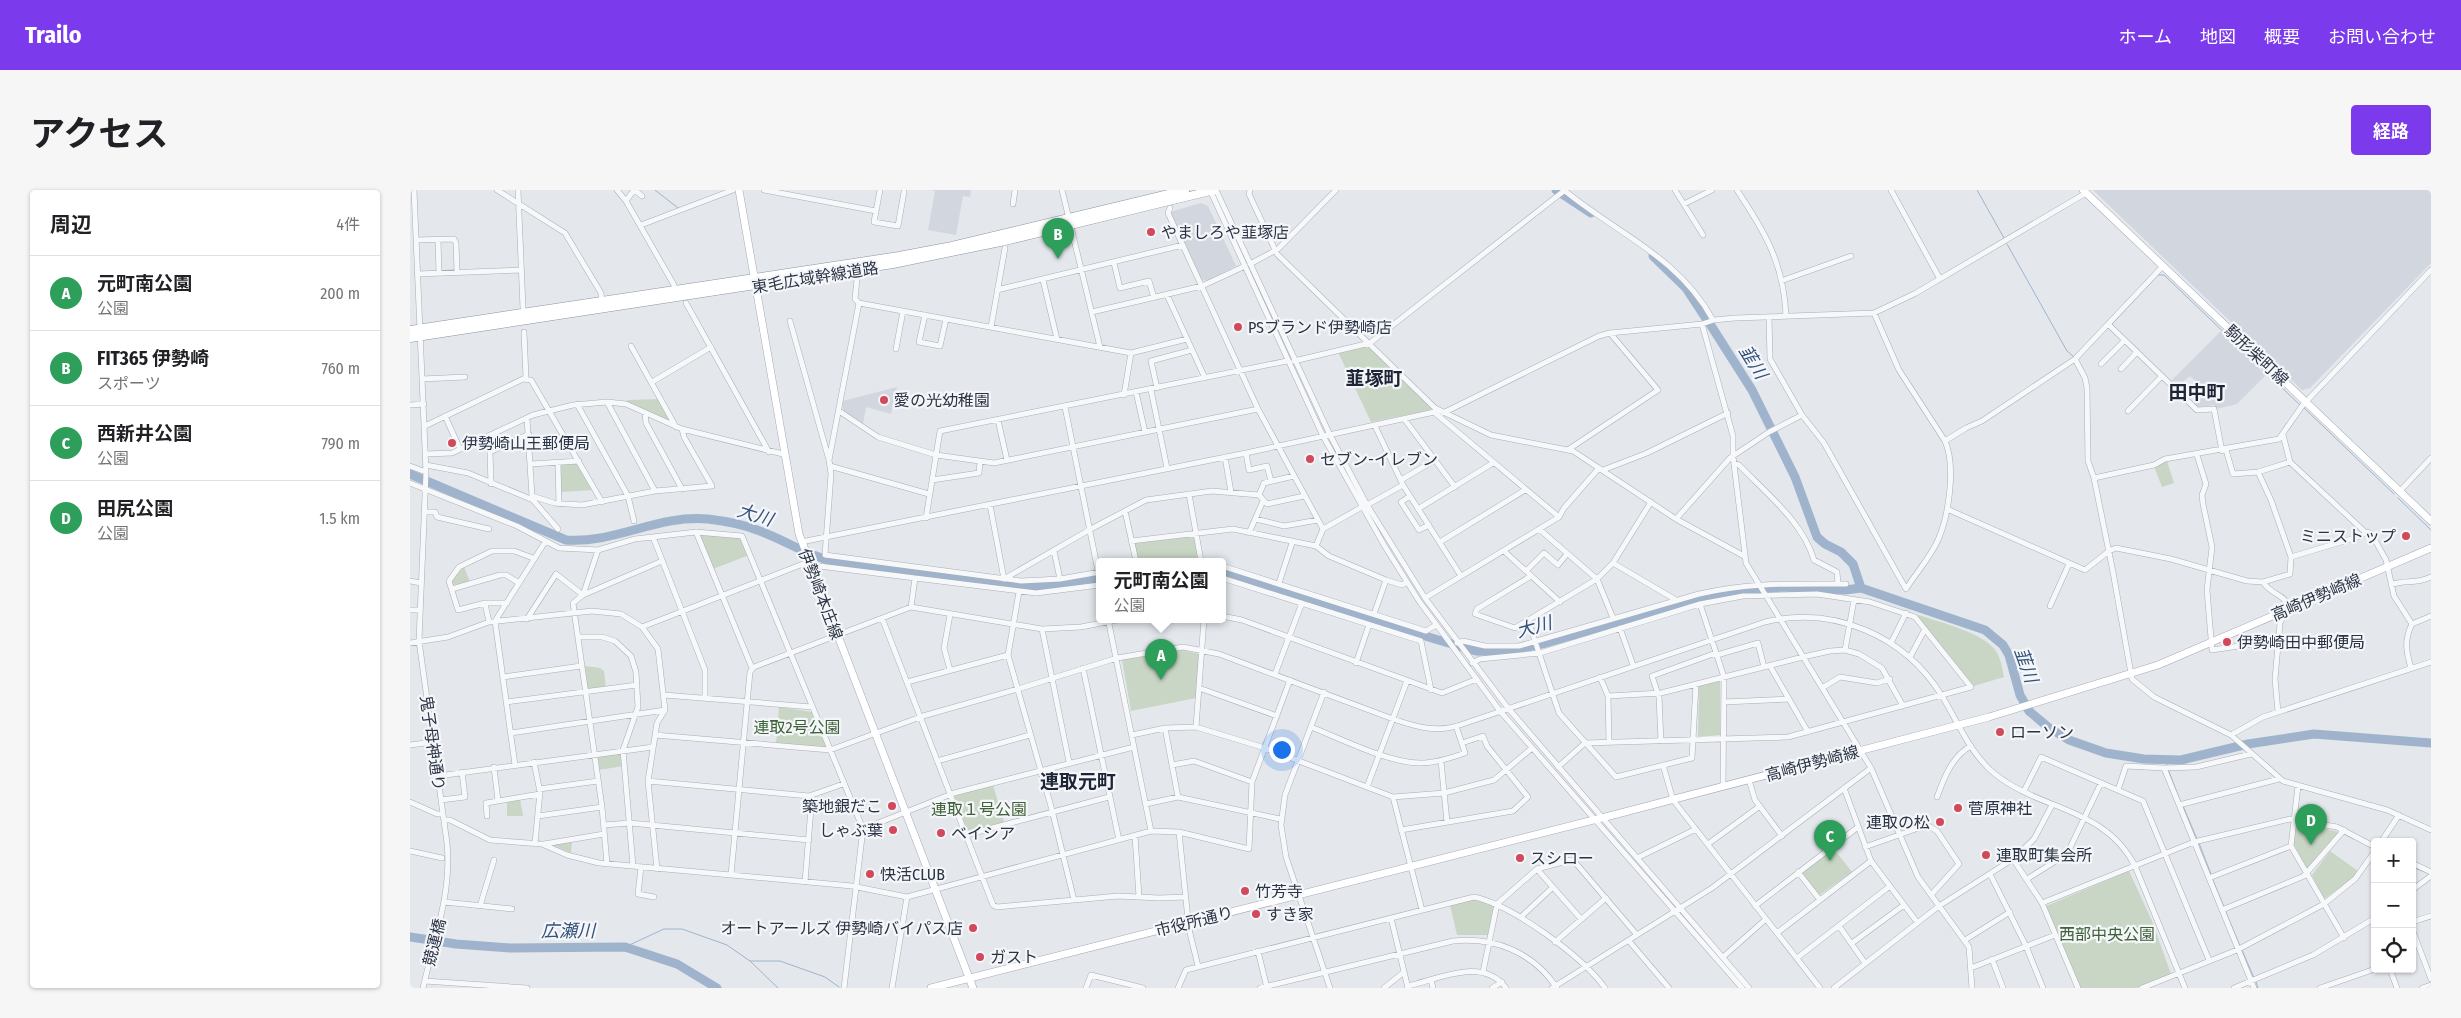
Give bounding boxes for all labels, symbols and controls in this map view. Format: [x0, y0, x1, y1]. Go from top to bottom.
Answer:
text: Trailo [25, 21, 82, 49]
text: ホーム [2119, 26, 2172, 48]
text: 地図 [2200, 26, 2236, 48]
text: 概要 [2264, 26, 2300, 48]
text: お問い合わせ [2328, 26, 2436, 48]
button: 経路 [2351, 105, 2431, 155]
text: アクセス [30, 113, 168, 155]
text: 周辺 [50, 212, 92, 238]
text: 4件 [336, 215, 360, 234]
pin: B [1042, 218, 1074, 259]
place label: やましろや韮塚店 [1161, 223, 1289, 242]
marker: やましろや韮塚店 [1145, 226, 1157, 238]
street label: 東毛広域幹線道路 [750, 258, 880, 297]
text: 元町南公園 [97, 272, 192, 295]
text: A [62, 284, 70, 303]
text: 200 m [320, 284, 360, 303]
text: 公園 [97, 299, 129, 318]
place label: PSブランド伊勢崎店 [1248, 318, 1392, 337]
marker: PSブランド伊勢崎店 [1232, 321, 1244, 333]
street label: 駒形柴町線 [2221, 321, 2292, 390]
water label: 韮川 [1734, 341, 1773, 385]
text: FIT365 伊勢崎 [97, 347, 209, 370]
text: B [62, 359, 70, 378]
text: 760 m [322, 359, 360, 378]
district label: 韮塚町 [1345, 367, 1403, 390]
text: スポーツ [97, 374, 161, 393]
district label: 田中町 [2168, 381, 2226, 404]
place label: 愛の光幼稚園 [894, 391, 990, 410]
marker: 愛の光幼稚園 [878, 394, 890, 406]
text: 西新井公園 [97, 422, 192, 445]
text: C [62, 434, 70, 453]
text: 790 m [322, 434, 360, 453]
place label: 伊勢崎山王郵便局 [462, 434, 590, 453]
marker: 伊勢崎山王郵便局 [446, 437, 458, 449]
text: 公園 [97, 449, 129, 468]
place label: セブン-イレブン [1320, 450, 1438, 469]
marker: セブン-イレブン [1304, 453, 1316, 465]
text: 田尻公園 [97, 497, 173, 520]
water label: 大川 [735, 499, 777, 531]
text: D [61, 509, 71, 528]
text: 1.5 km [319, 509, 360, 528]
text: 公園 [97, 524, 129, 543]
place label: ミニストップ [2300, 527, 2396, 546]
marker: ミニストップ [2400, 530, 2412, 542]
street label: 伊勢崎本庄線 [794, 546, 847, 642]
popup [1096, 558, 1226, 623]
text: 元町南公園 [1113, 569, 1209, 592]
street label: 高崎伊勢崎線 [2268, 570, 2364, 625]
text: 公園 [1113, 596, 1146, 615]
water label: 大川 [1514, 611, 1556, 642]
place label: 伊勢崎田中郵便局 [2237, 633, 2365, 652]
marker: 伊勢崎田中郵便局 [2221, 636, 2233, 648]
pin: A [1145, 639, 1177, 680]
water label: 韮川 [2010, 644, 2043, 688]
street label: 鬼子母神通り [416, 694, 449, 792]
park label: 連取2号公園 [753, 718, 841, 737]
place label: ローソン [2010, 723, 2074, 742]
marker: ローソン [1994, 726, 2006, 738]
your location [1269, 737, 1295, 763]
street label: 高崎伊勢崎線 [1763, 742, 1861, 785]
district label: 連取元町 [1040, 770, 1116, 793]
place label: 築地銀だこ [802, 797, 882, 816]
place label: 菅原神社 [1968, 799, 2032, 818]
marker: 築地銀だこ [886, 800, 898, 812]
park label: 連取１号公園 [931, 800, 1027, 819]
marker: 菅原神社 [1952, 802, 1964, 814]
pin: D [2295, 804, 2327, 845]
place label: 連取の松 [1866, 813, 1930, 832]
marker: 連取の松 [1934, 816, 1946, 828]
pin: C [1814, 820, 1846, 861]
place label: しゃぶ葉 [819, 821, 883, 840]
marker: しゃぶ葉 [887, 824, 899, 836]
place label: ベイシア [951, 824, 1015, 843]
marker: ベイシア [935, 827, 947, 839]
map controls [2371, 838, 2416, 973]
button: + [2371, 838, 2416, 883]
place label: 連取町集会所 [1996, 846, 2092, 865]
place label: スシロー [1530, 849, 1594, 868]
marker: 連取町集会所 [1980, 849, 1992, 861]
marker: スシロー [1514, 852, 1526, 864]
place label: 快活CLUB [880, 865, 945, 884]
marker: 快活CLUB [864, 868, 876, 880]
place label: 竹芳寺 [1255, 882, 1303, 901]
button: − [2371, 883, 2416, 928]
marker: 竹芳寺 [1239, 885, 1251, 897]
street label: 市役所通り [1153, 903, 1235, 940]
place label: すき家 [1266, 905, 1314, 924]
marker: すき家 [1250, 908, 1262, 920]
street label: 競運橋 [419, 917, 450, 968]
place label: オートアールズ 伊勢崎バイパス店 [721, 919, 963, 938]
water label: 広瀬川 [541, 920, 597, 942]
marker: オートアールズ 伊勢崎バイパス店 [967, 922, 979, 934]
park label: 西部中央公園 [2059, 925, 2155, 944]
button: locate [2371, 928, 2416, 973]
place label: ガスト [990, 948, 1038, 967]
marker: ガスト [974, 951, 986, 963]

